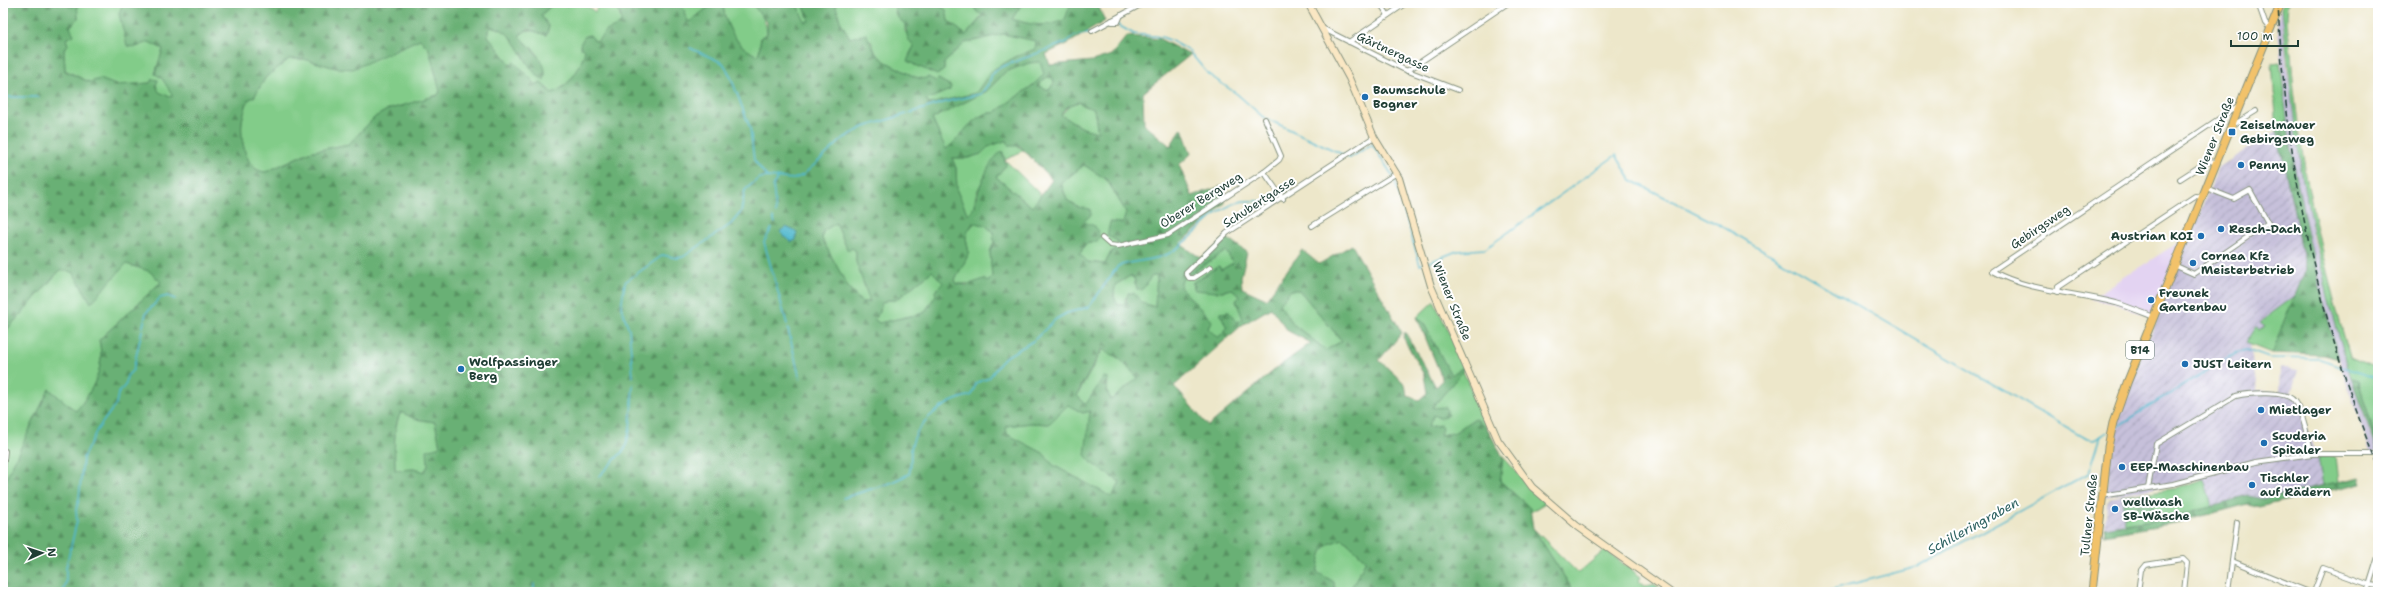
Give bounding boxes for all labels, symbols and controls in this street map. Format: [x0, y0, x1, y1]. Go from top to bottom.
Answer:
scale bar [2231, 22, 2298, 48]
street label: Gärtnergasse [1354, 28, 1432, 76]
text: 100 m [2237, 28, 2273, 44]
place label: Baumschule Bogner [1373, 82, 1446, 112]
marker: Baumschule Bogner [1360, 92, 1370, 102]
street label: Wiener Straße [2192, 94, 2238, 178]
place label: Zeiselmauer Gebirgsweg [2240, 117, 2316, 147]
marker: Zeiselmauer Gebirgsweg [2227, 127, 2237, 137]
place label: Penny [2249, 157, 2286, 173]
marker: Penny [2236, 160, 2246, 170]
street label: Oberer Bergweg [1157, 168, 1245, 232]
street label: Schubertgasse [1220, 173, 1298, 231]
street label: Gebirgsweg [2007, 201, 2073, 253]
place label: Resch-Dach [2229, 221, 2301, 237]
marker: Resch-Dach [2216, 224, 2226, 234]
place label: Austrian KOI [2111, 228, 2193, 244]
marker: Austrian KOI [2196, 231, 2206, 241]
place label: Cornea Kfz Meisterbetrieb [2201, 248, 2295, 278]
marker: Cornea Kfz Meisterbetrieb [2188, 258, 2198, 268]
street label: Wiener Straße [1429, 259, 1475, 343]
place label: Freunek Gartenbau [2159, 285, 2227, 315]
marker: Freunek Gartenbau [2146, 295, 2156, 305]
road number: B14 [2126, 341, 2154, 359]
place label: Wolfpassinger Berg [469, 354, 559, 384]
place label: JUST Leitern [2193, 356, 2272, 372]
marker: JUST Leitern [2180, 359, 2190, 369]
marker: Wolfpassinger Berg [456, 364, 466, 374]
place label: Mietlager [2269, 402, 2332, 418]
marker: Mietlager [2256, 405, 2266, 415]
place label: Scuderia Spitaler [2272, 428, 2327, 458]
marker: Scuderia Spitaler [2259, 438, 2269, 448]
place label: EEP-Maschinenbau [2130, 459, 2249, 475]
marker: EEP-Maschinenbau [2117, 462, 2127, 472]
place label: Tischler auf Rädern [2260, 470, 2331, 500]
street label: Tullner Straße [2077, 473, 2101, 557]
marker: Tischler auf Rädern [2247, 480, 2257, 490]
water label: Schilleringraben [1924, 494, 2022, 558]
place label: wellwash SB-Wäsche [2123, 494, 2190, 524]
marker: wellwash SB-Wäsche [2110, 504, 2120, 514]
north arrow [22, 533, 62, 573]
text: N [44, 548, 59, 558]

